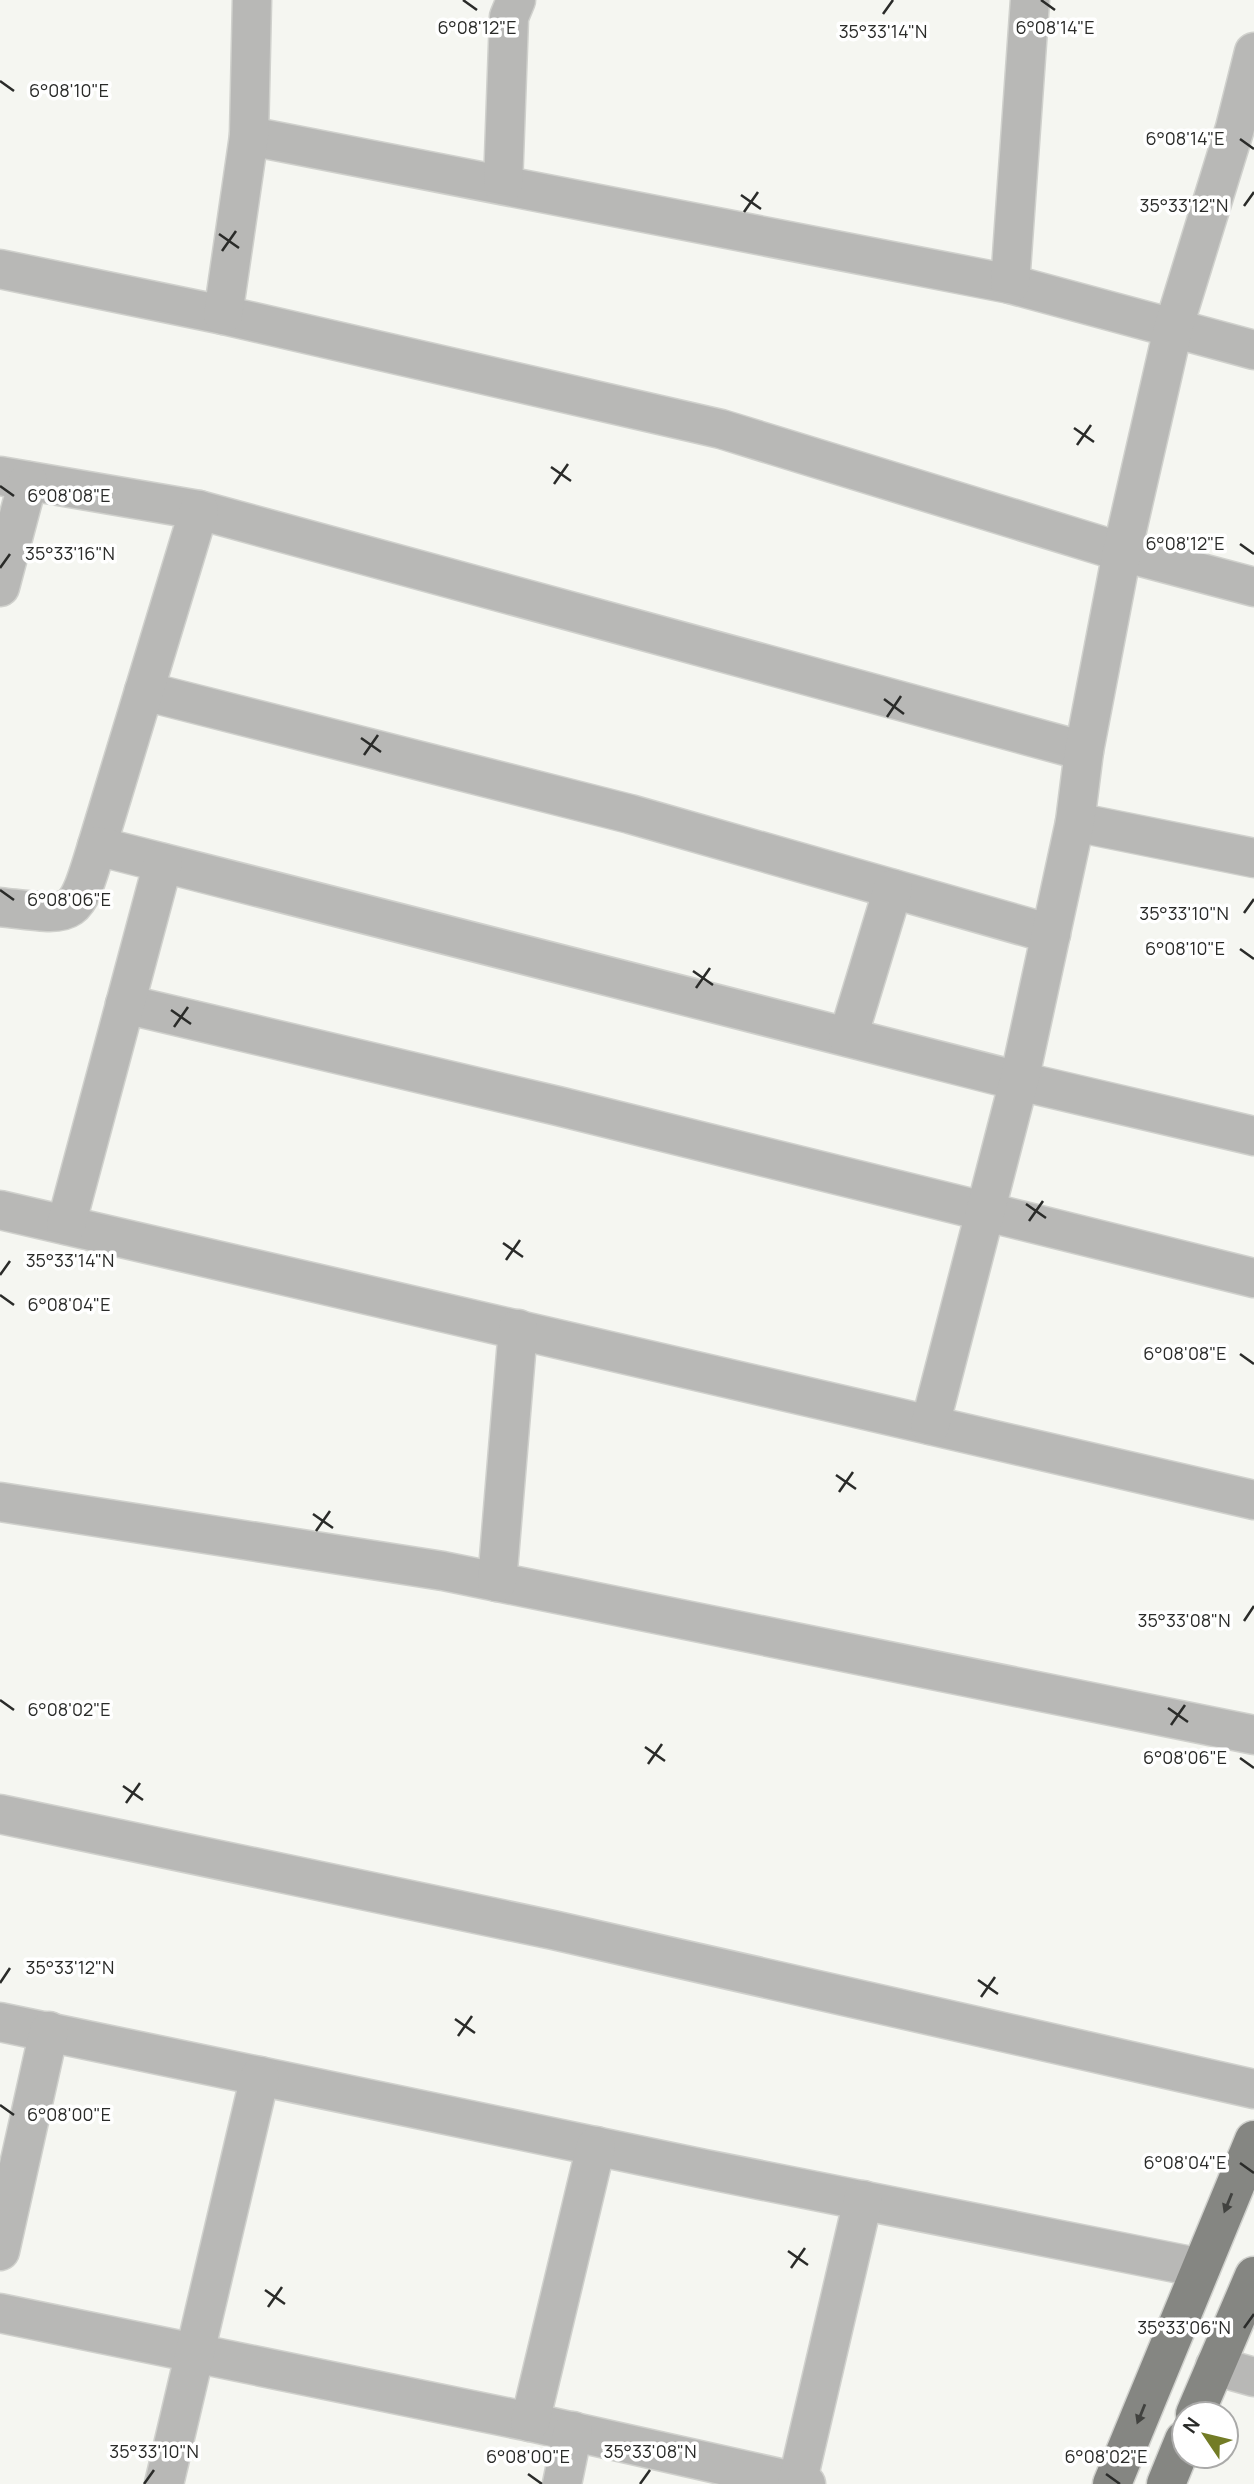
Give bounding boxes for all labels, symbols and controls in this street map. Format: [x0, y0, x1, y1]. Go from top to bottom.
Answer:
text: 6°08'12"E [437, 15, 517, 39]
text: 6°08'14"E [1016, 15, 1094, 39]
text: 35°33'14"N [839, 19, 927, 43]
text: 6°08'10"E [29, 78, 109, 102]
text: 6°08'14"E [1146, 126, 1224, 150]
text: 35°33'12"N [1140, 193, 1228, 217]
text: 6°08'08"E [27, 483, 111, 507]
text: 6°08'12"E [1145, 531, 1225, 555]
text: 35°33'16"N [25, 541, 115, 565]
text: 6°08'06"E [27, 887, 111, 911]
text: 35°33'10"N [1139, 901, 1229, 925]
text: 6°08'10"E [1145, 936, 1225, 960]
text: 35°33'14"N [26, 1248, 114, 1272]
text: 6°08'04"E [28, 1292, 110, 1316]
text: 6°08'08"E [1143, 1341, 1227, 1365]
text: 35°33'08"N [1137, 1608, 1231, 1632]
text: 6°08'02"E [27, 1697, 111, 1721]
text: 6°08'06"E [1143, 1745, 1227, 1769]
text: 35°33'12"N [26, 1955, 114, 1979]
text: 6°08'00"E [27, 2102, 111, 2126]
text: 6°08'04"E [1144, 2150, 1226, 2174]
one-way arrow [1222, 2193, 1233, 2214]
text: 35°33'06"N [1137, 2315, 1231, 2339]
north arrow [1170, 2400, 1240, 2470]
one-way arrow [1135, 2403, 1146, 2424]
text: N [1177, 2412, 1206, 2438]
text: 35°33'10"N [109, 2439, 199, 2463]
text: 35°33'08"N [603, 2439, 697, 2463]
text: 6°08'00"E [486, 2444, 570, 2468]
text: 6°08'02"E [1064, 2444, 1148, 2468]

